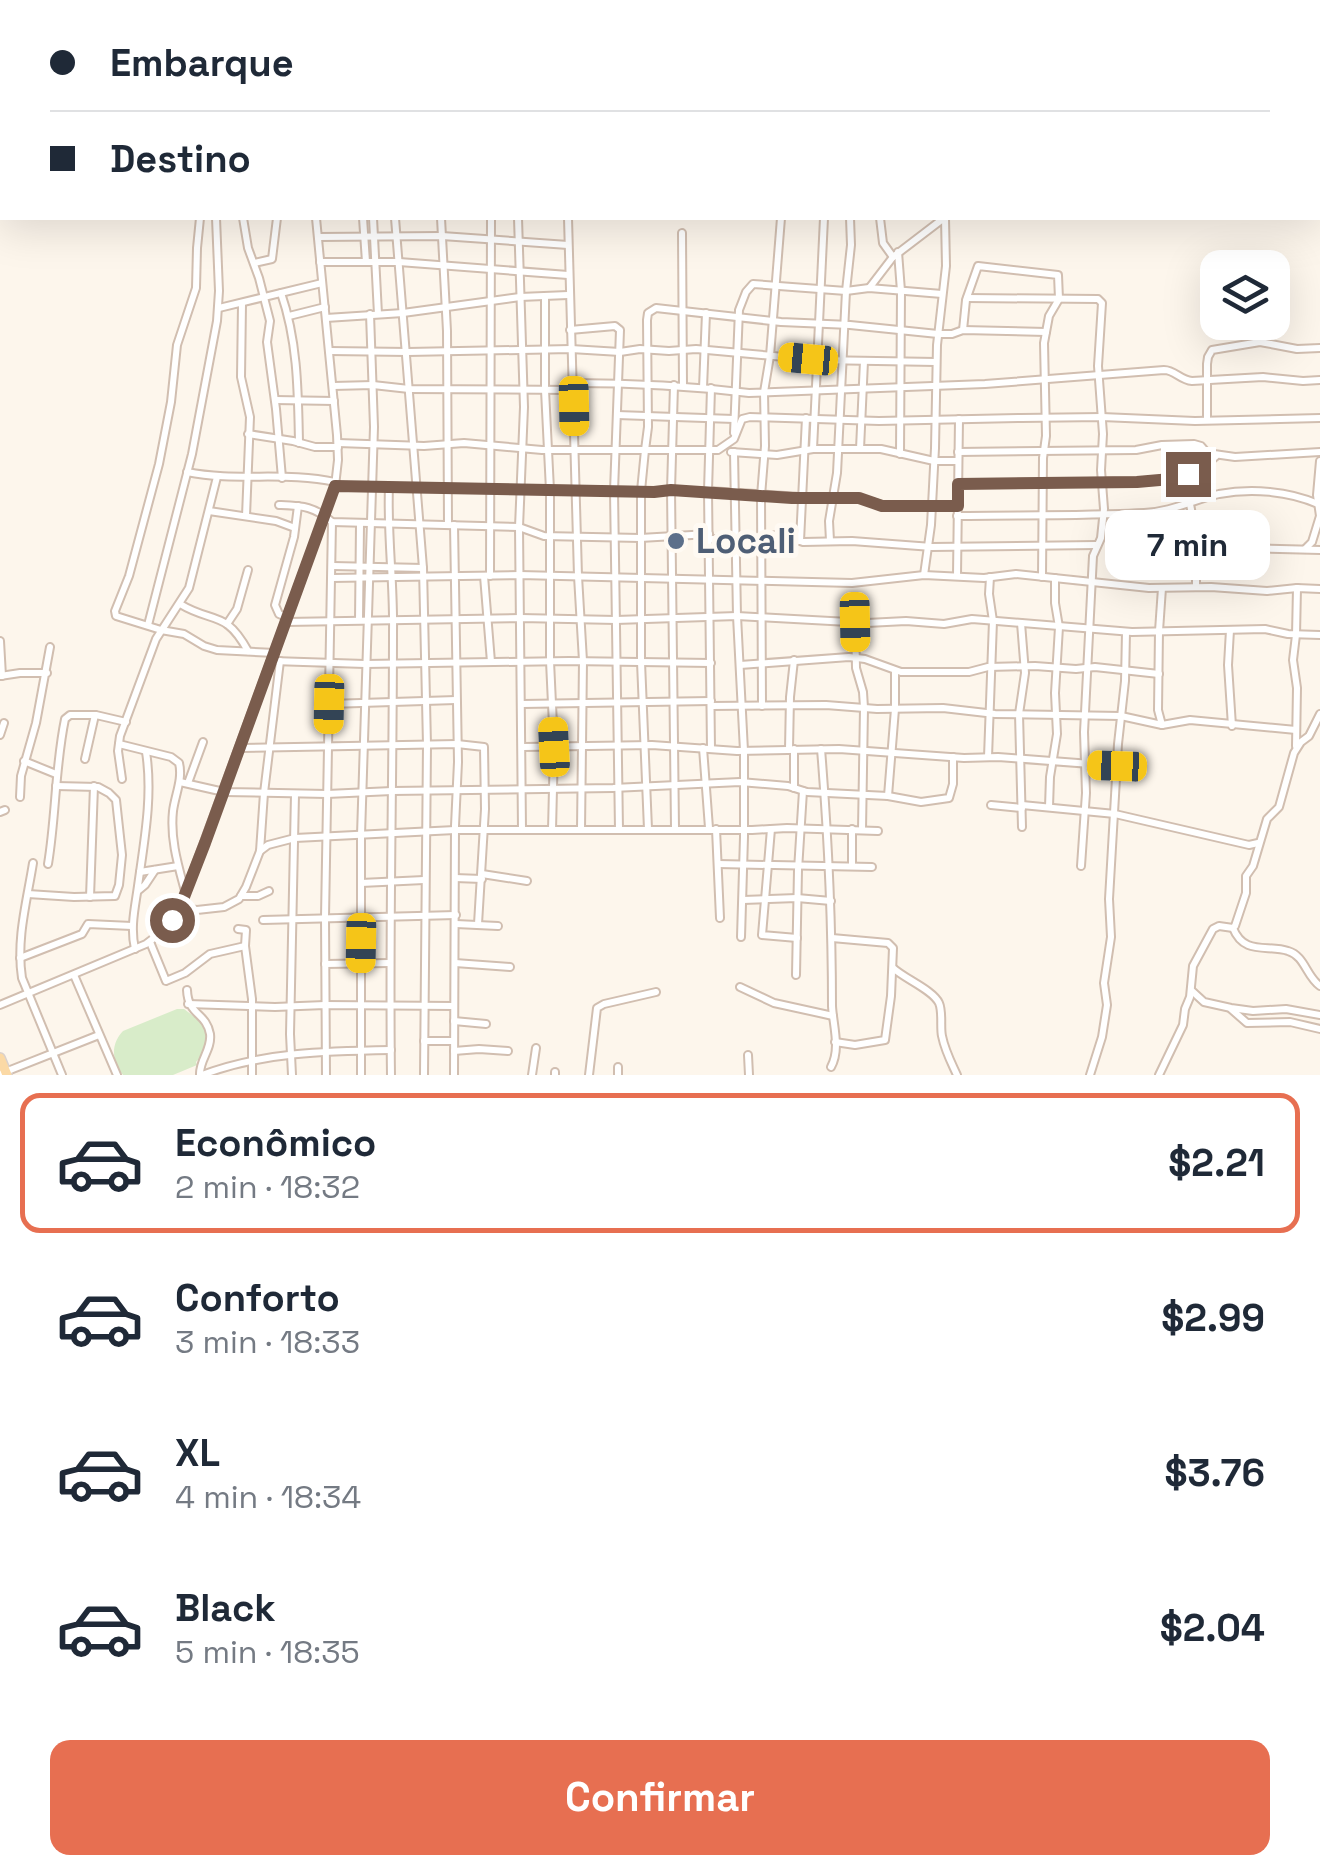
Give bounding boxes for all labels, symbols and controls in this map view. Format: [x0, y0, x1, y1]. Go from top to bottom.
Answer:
text: Embarque [110, 39, 294, 87]
text: Destino [110, 135, 251, 183]
map controls [1200, 250, 1290, 340]
button: layers [1200, 250, 1290, 340]
car [777, 341, 839, 377]
car [558, 376, 590, 436]
route end [1166, 452, 1211, 497]
callout: 7 min [1106, 509, 1270, 579]
place label: Locali [696, 519, 796, 563]
text: 7 min [1147, 525, 1228, 565]
marker: Locali [665, 530, 687, 552]
car [839, 592, 871, 652]
car [313, 674, 345, 734]
car [537, 716, 571, 778]
car [1086, 750, 1148, 782]
route start [150, 898, 195, 943]
car [345, 913, 377, 973]
icon: car [55, 1118, 145, 1208]
text: Econômico [175, 1119, 376, 1167]
text: $2.21 [1168, 1139, 1265, 1187]
text: 2 min · 18:32 [175, 1167, 360, 1207]
icon: car [55, 1273, 145, 1363]
text: Conforto [175, 1274, 340, 1322]
text: $2.99 [1161, 1294, 1265, 1342]
text: 3 min · 18:33 [175, 1322, 360, 1362]
icon: car [55, 1428, 145, 1518]
text: XL [175, 1429, 220, 1477]
text: $3.76 [1164, 1449, 1265, 1497]
text: 4 min · 18:34 [175, 1477, 361, 1517]
icon: car [55, 1583, 145, 1673]
text: Black [175, 1584, 276, 1632]
text: $2.04 [1160, 1604, 1265, 1652]
text: 5 min · 18:35 [175, 1632, 360, 1672]
button: Confirmar [50, 1740, 1270, 1855]

